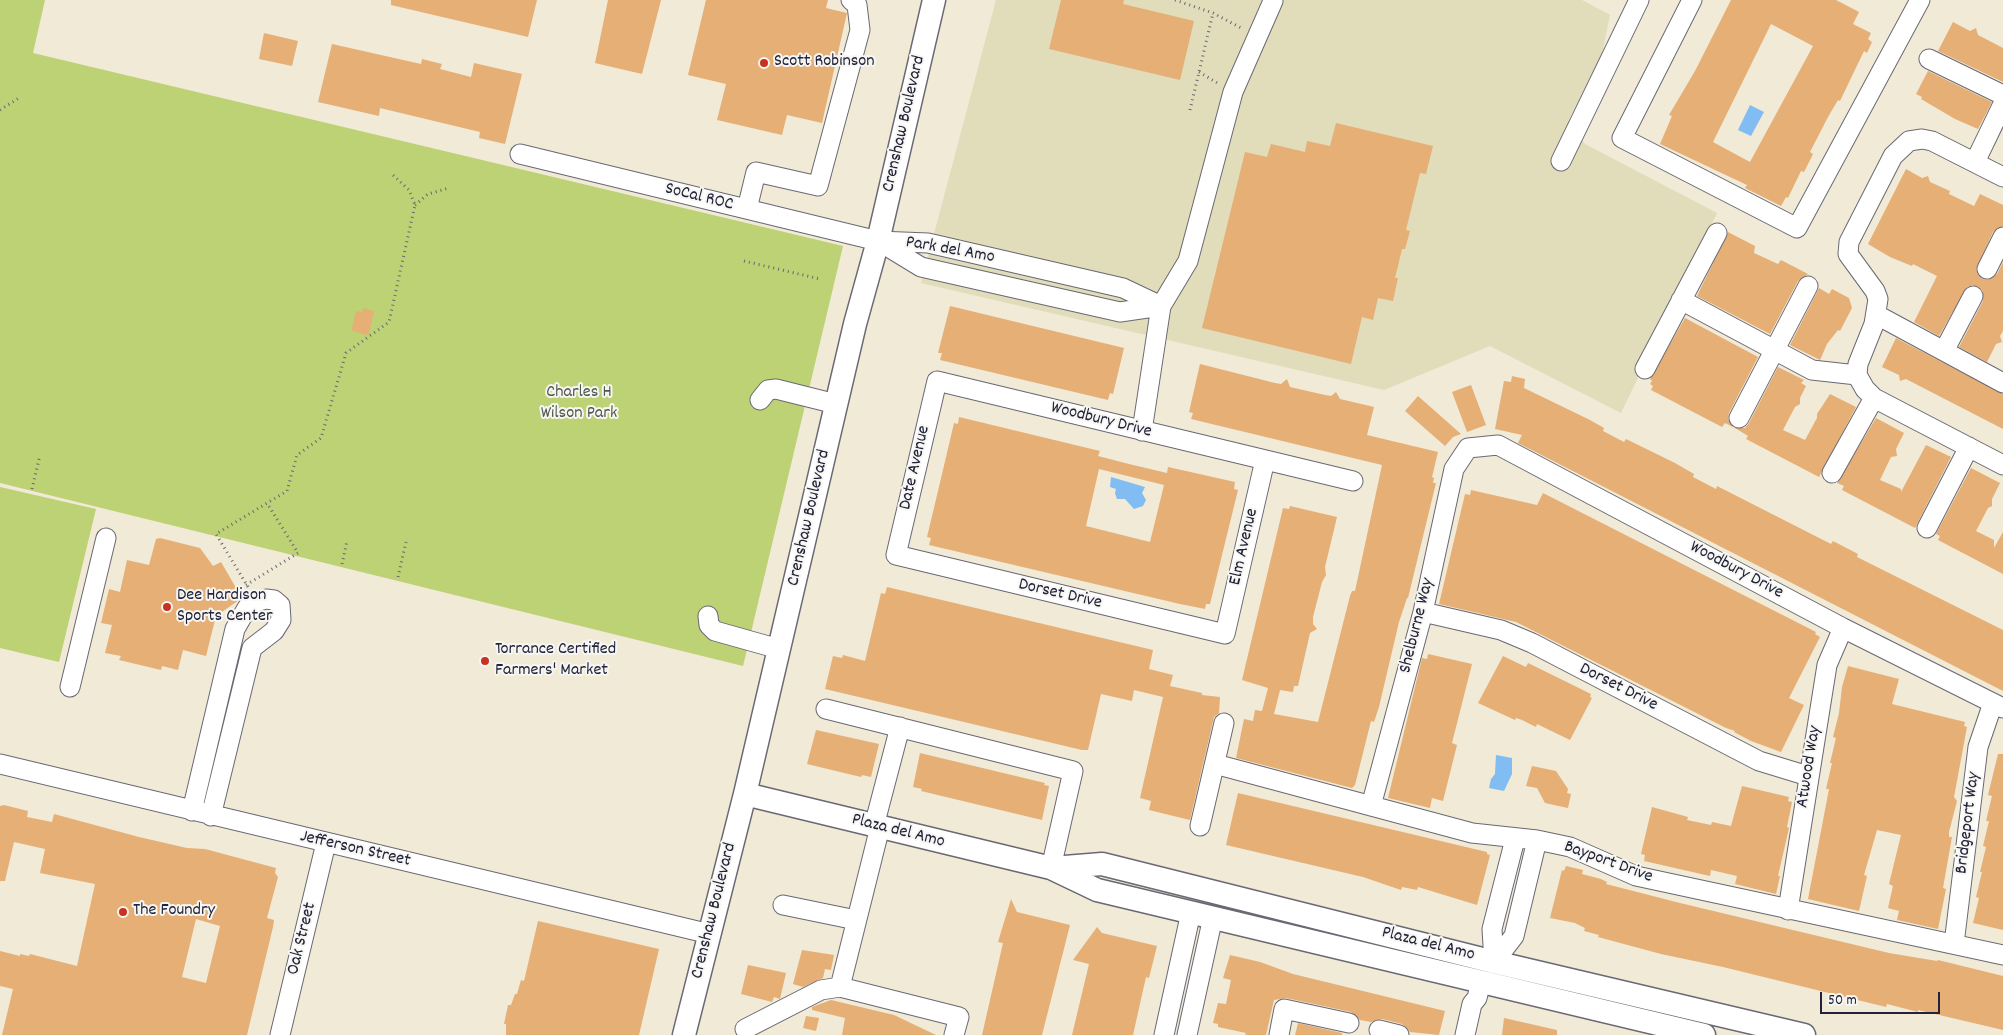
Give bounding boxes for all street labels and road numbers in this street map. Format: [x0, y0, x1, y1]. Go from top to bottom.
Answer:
street label: Crenshaw Boulevard [879, 54, 931, 194]
street label: SoCal ROC [663, 179, 735, 217]
street label: Park del Amo [904, 233, 996, 269]
street label: Woodbury Drive [1048, 398, 1154, 444]
street label: Date Avenue [896, 424, 936, 512]
street label: Crenshaw Boulevard [784, 448, 836, 588]
street label: Elm Avenue [1226, 506, 1264, 588]
street label: Woodbury Drive [1685, 537, 1787, 605]
street label: Dorset Drive [1016, 575, 1104, 615]
street label: Shelburne Way [1396, 576, 1440, 676]
street label: Dorset Drive [1575, 659, 1661, 717]
street label: Atwood Way [1793, 724, 1827, 810]
street label: Bridgeport Way [1952, 771, 1986, 875]
street label: Plaza del Amo [849, 810, 947, 854]
street label: Jefferson Street [298, 827, 412, 873]
street label: Bayport Drive [1561, 837, 1655, 889]
street label: Crenshaw Boulevard [688, 841, 742, 981]
street label: Oak Street [284, 900, 322, 978]
street label: Plaza del Amo [1379, 923, 1477, 967]

